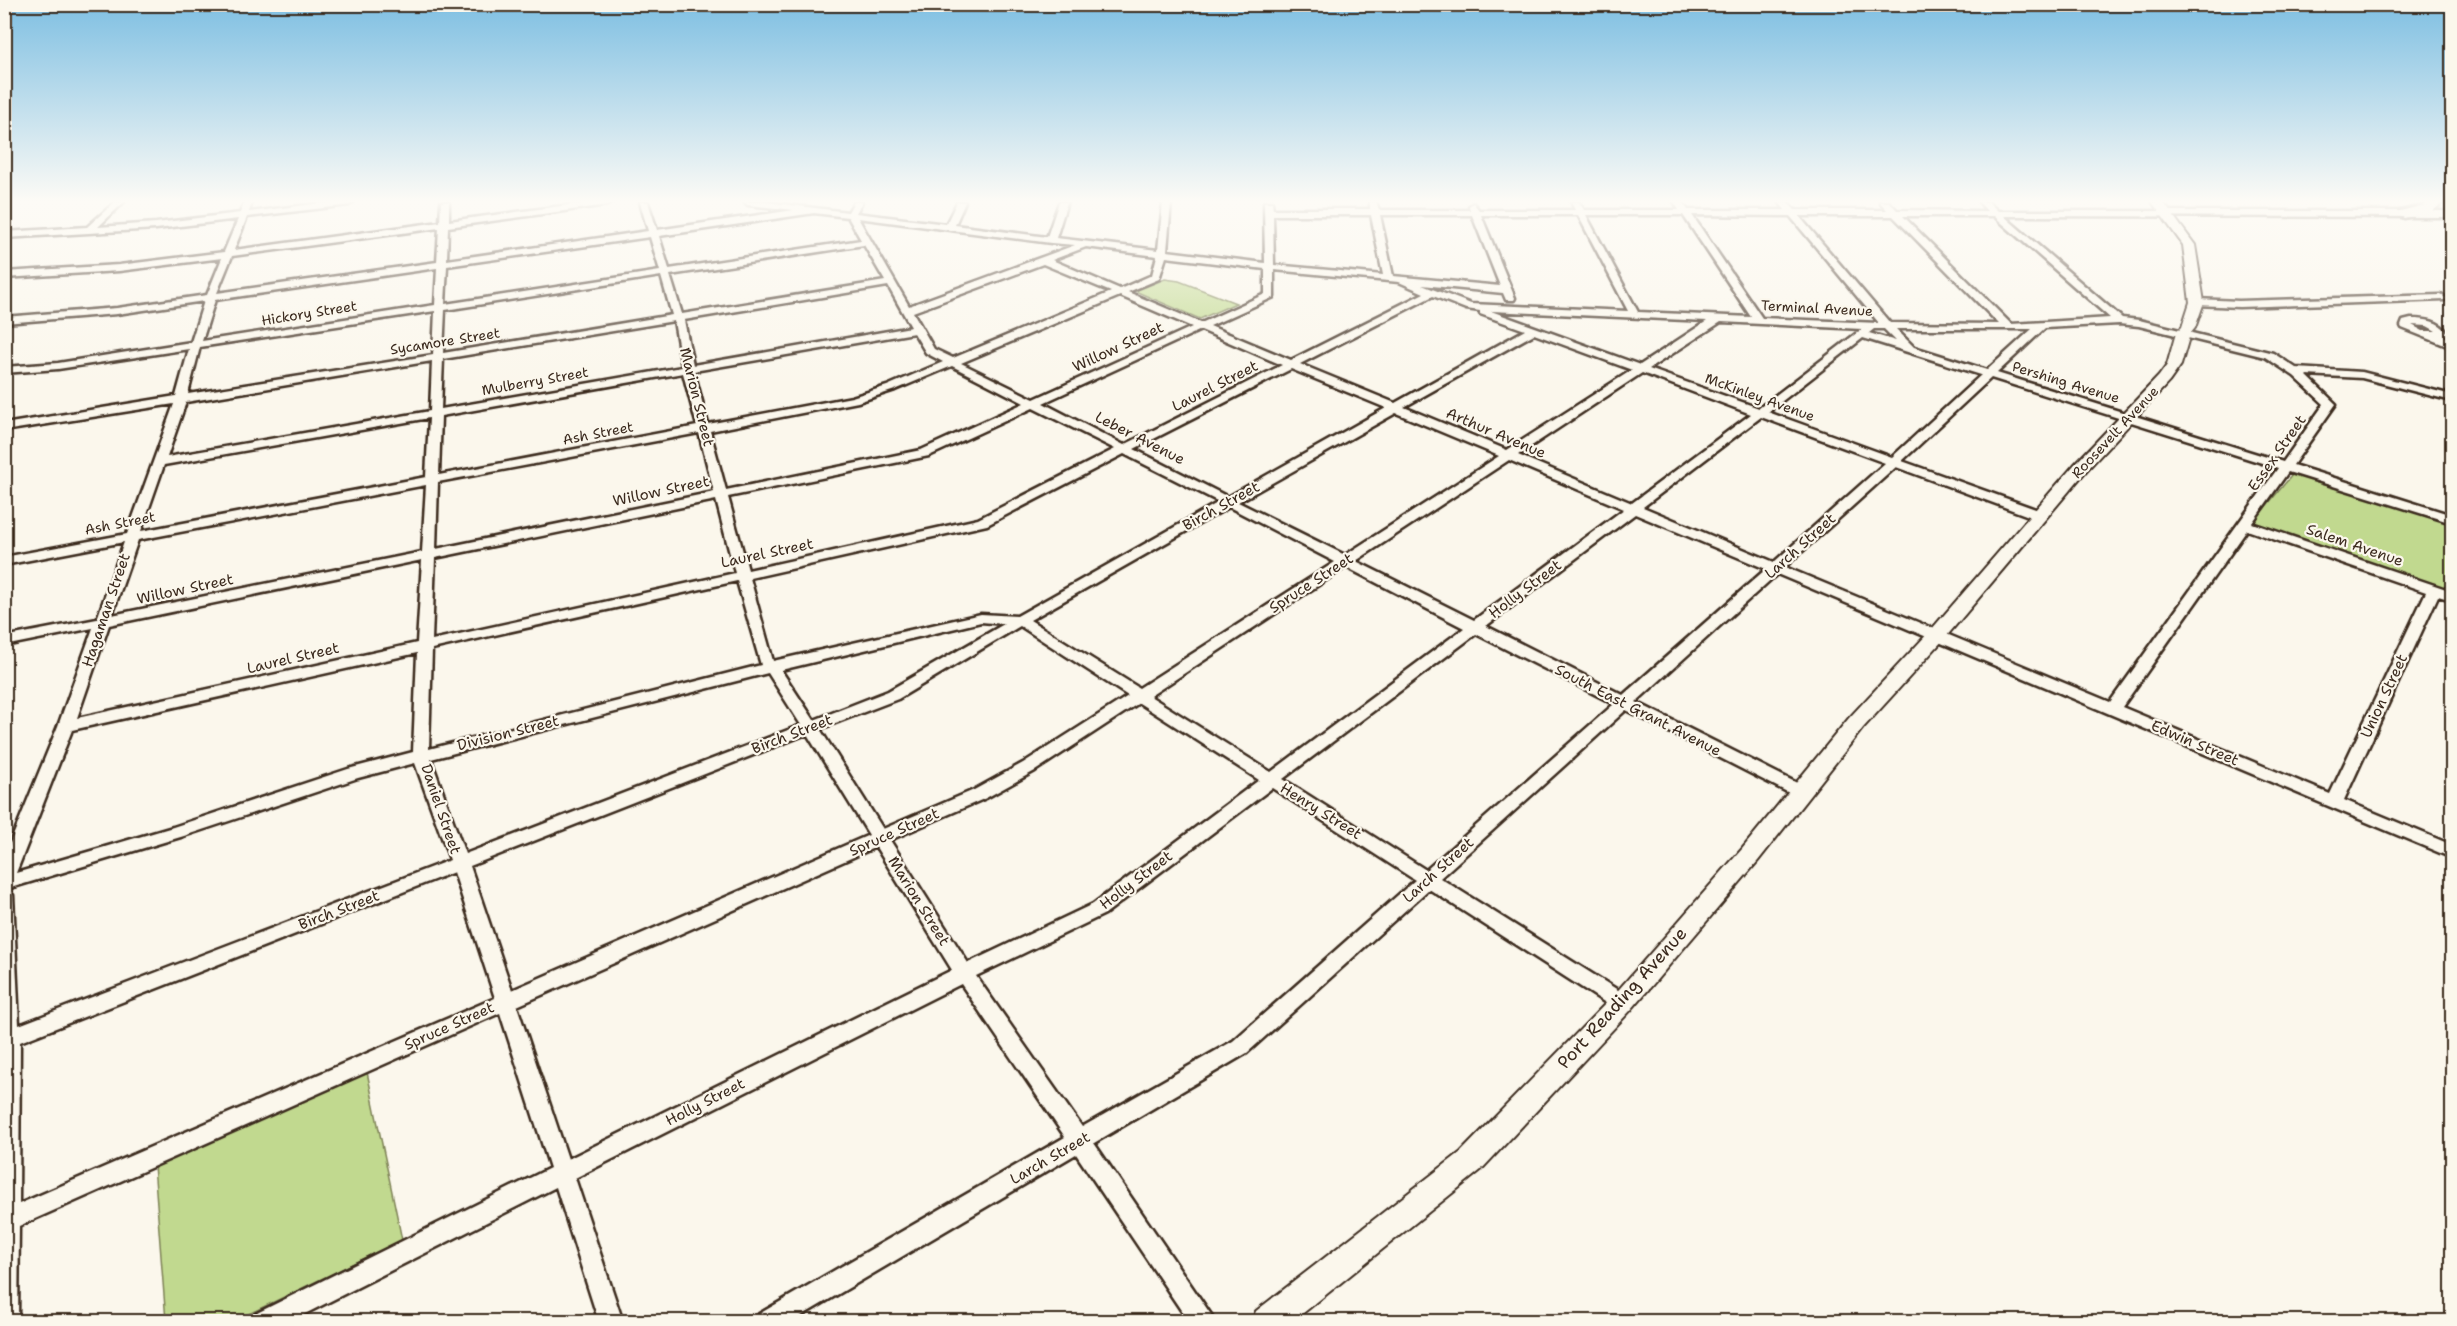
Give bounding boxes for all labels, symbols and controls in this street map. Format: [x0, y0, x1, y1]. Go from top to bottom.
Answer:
street label: Terminal Avenue [1761, 296, 1873, 320]
street label: Hickory Street [260, 297, 358, 329]
street label: Willow Street [1069, 317, 1167, 377]
street label: Sycamore Street [389, 323, 501, 359]
street label: Marion Street [675, 345, 719, 449]
street label: Laurel Street [1169, 356, 1261, 416]
street label: Pershing Avenue [2010, 357, 2122, 407]
street label: Mulberry Street [480, 363, 590, 399]
street label: McKinley Avenue [1703, 369, 1817, 425]
street label: Roosevelt Avenue [2068, 382, 2163, 482]
street label: Arthur Avenue [1443, 403, 1549, 463]
street label: Leber Avenue [1092, 407, 1188, 469]
street label: Essex Street [2243, 411, 2311, 495]
street label: Ash Street [561, 417, 635, 449]
street label: Willow Street [611, 471, 711, 511]
street label: Birch Street [1179, 477, 1263, 535]
street label: Ash Street [83, 507, 157, 539]
street label: Larch Street [1760, 509, 1840, 583]
street label: Salem Avenue [2304, 519, 2406, 571]
street label: Laurel Street [719, 533, 815, 573]
street label: Spruce Street [1265, 548, 1357, 618]
street label: Hagaman Street [77, 550, 135, 670]
street label: Holly Street [1484, 555, 1566, 623]
street label: Willow Street [135, 569, 235, 609]
street label: Laurel Street [245, 638, 341, 678]
street label: Union Street [2356, 651, 2412, 741]
street label: South East Grant Avenue [1551, 659, 1725, 761]
street label: Birch Street [749, 709, 835, 759]
street label: Division Street [455, 711, 561, 755]
street label: Edwin Street [2148, 716, 2242, 770]
street label: Daniel Street [416, 761, 466, 857]
street label: Henry Street [1276, 778, 1366, 844]
street label: Spruce Street [846, 803, 942, 861]
street label: Larch Street [1398, 833, 1478, 907]
street label: Holly Street [1095, 846, 1177, 914]
street label: Marion Street [884, 853, 954, 949]
street label: Birch Street [296, 885, 382, 935]
street label: Port Reading Avenue [1552, 922, 1692, 1074]
street label: Spruce Street [401, 997, 497, 1055]
street label: Holly Street [662, 1073, 748, 1131]
street label: Larch Street [1006, 1127, 1094, 1189]

